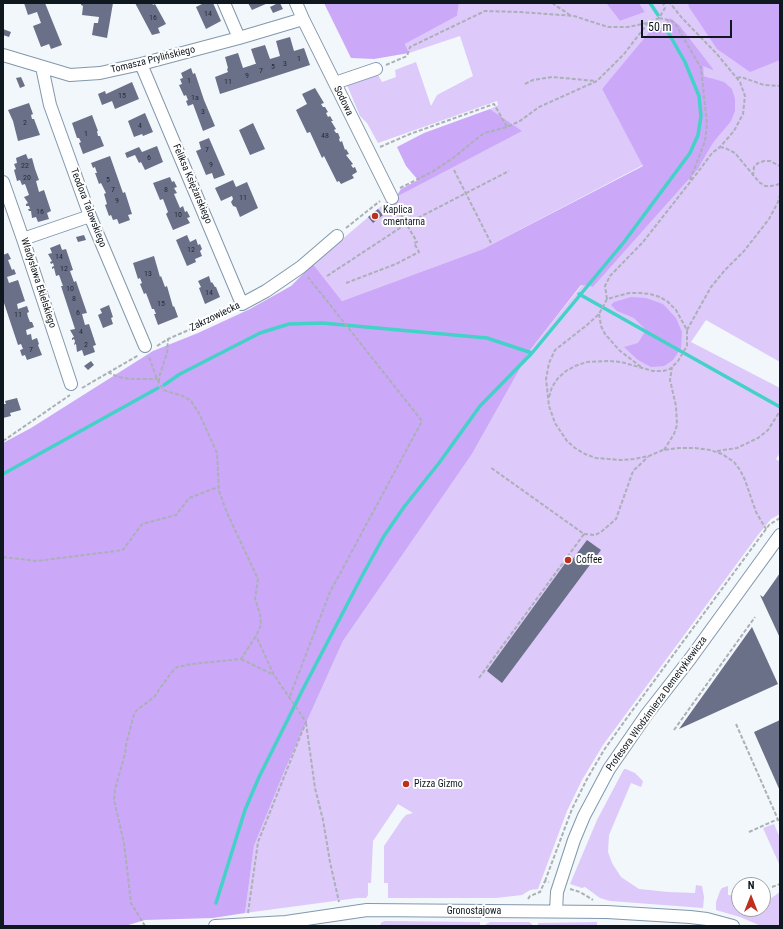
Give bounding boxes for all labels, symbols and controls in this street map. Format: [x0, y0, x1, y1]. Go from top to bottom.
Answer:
house number: 14 [204, 9, 212, 19]
scale bar [643, 12, 734, 38]
house number: 16 [149, 13, 157, 23]
text: 50 m [648, 20, 672, 34]
street label: Tomasza Prylińskiego [110, 44, 196, 76]
house number: 1 [297, 54, 301, 64]
house number: 3 [283, 59, 287, 69]
house number: 5 [271, 62, 275, 72]
house number: 7 [259, 66, 263, 76]
house number: 9 [245, 71, 249, 81]
house number: 1 [187, 76, 191, 86]
house number: 11 [224, 77, 232, 87]
street label: Sodowa [331, 84, 355, 118]
house number: 15 [118, 91, 126, 101]
house number: 1a [191, 93, 199, 103]
house number: 3 [201, 107, 205, 117]
house number: 2 [23, 118, 27, 128]
house number: 4 [138, 121, 142, 131]
house number: 1 [84, 129, 88, 139]
house number: 48 [321, 131, 329, 141]
street label: Feliksa Księżarskiego [170, 142, 214, 226]
house number: 7 [205, 145, 209, 155]
house number: 6 [147, 153, 151, 163]
house number: 9 [209, 160, 213, 170]
house number: 22 [21, 161, 29, 171]
street label: Teodora Talowskiego [67, 167, 109, 249]
house number: 20 [23, 173, 31, 183]
house number: 5 [106, 175, 110, 185]
house number: 7 [111, 185, 115, 195]
house number: 8 [164, 185, 168, 195]
house number: 11 [239, 193, 247, 203]
house number: 9 [115, 196, 119, 206]
place label: Kaplica cmentarna [383, 204, 425, 228]
house number: 16 [36, 207, 44, 217]
house number: 10 [174, 210, 182, 220]
marker: Kaplica cmentarna [370, 211, 380, 221]
street label: Władysława Ekielskiego [18, 236, 58, 330]
house number: 12 [187, 245, 195, 255]
house number: 14 [55, 252, 63, 262]
house number: 12 [60, 264, 68, 274]
house number: 13 [144, 269, 152, 279]
house number: 10 [66, 284, 74, 294]
house number: 14 [205, 288, 213, 298]
house number: 8 [72, 294, 76, 304]
house number: 15 [157, 299, 165, 309]
street label: Zakrzowiecka [188, 300, 242, 334]
house number: 6 [76, 308, 80, 318]
house number: 11 [14, 310, 22, 320]
house number: 4 [79, 327, 83, 337]
house number: 2 [84, 340, 88, 350]
house number: 7 [29, 345, 33, 355]
place label: Coffee [576, 554, 602, 566]
marker: Coffee [563, 555, 573, 565]
street label: Profesora Włodzimierza Demetrykiewicza [604, 634, 710, 774]
place label: Pizza Gizmo [414, 778, 463, 790]
marker: Pizza Gizmo [401, 779, 411, 789]
north arrow [731, 877, 771, 917]
text: N [748, 879, 754, 892]
street label: Gronostajowa [447, 905, 501, 917]

